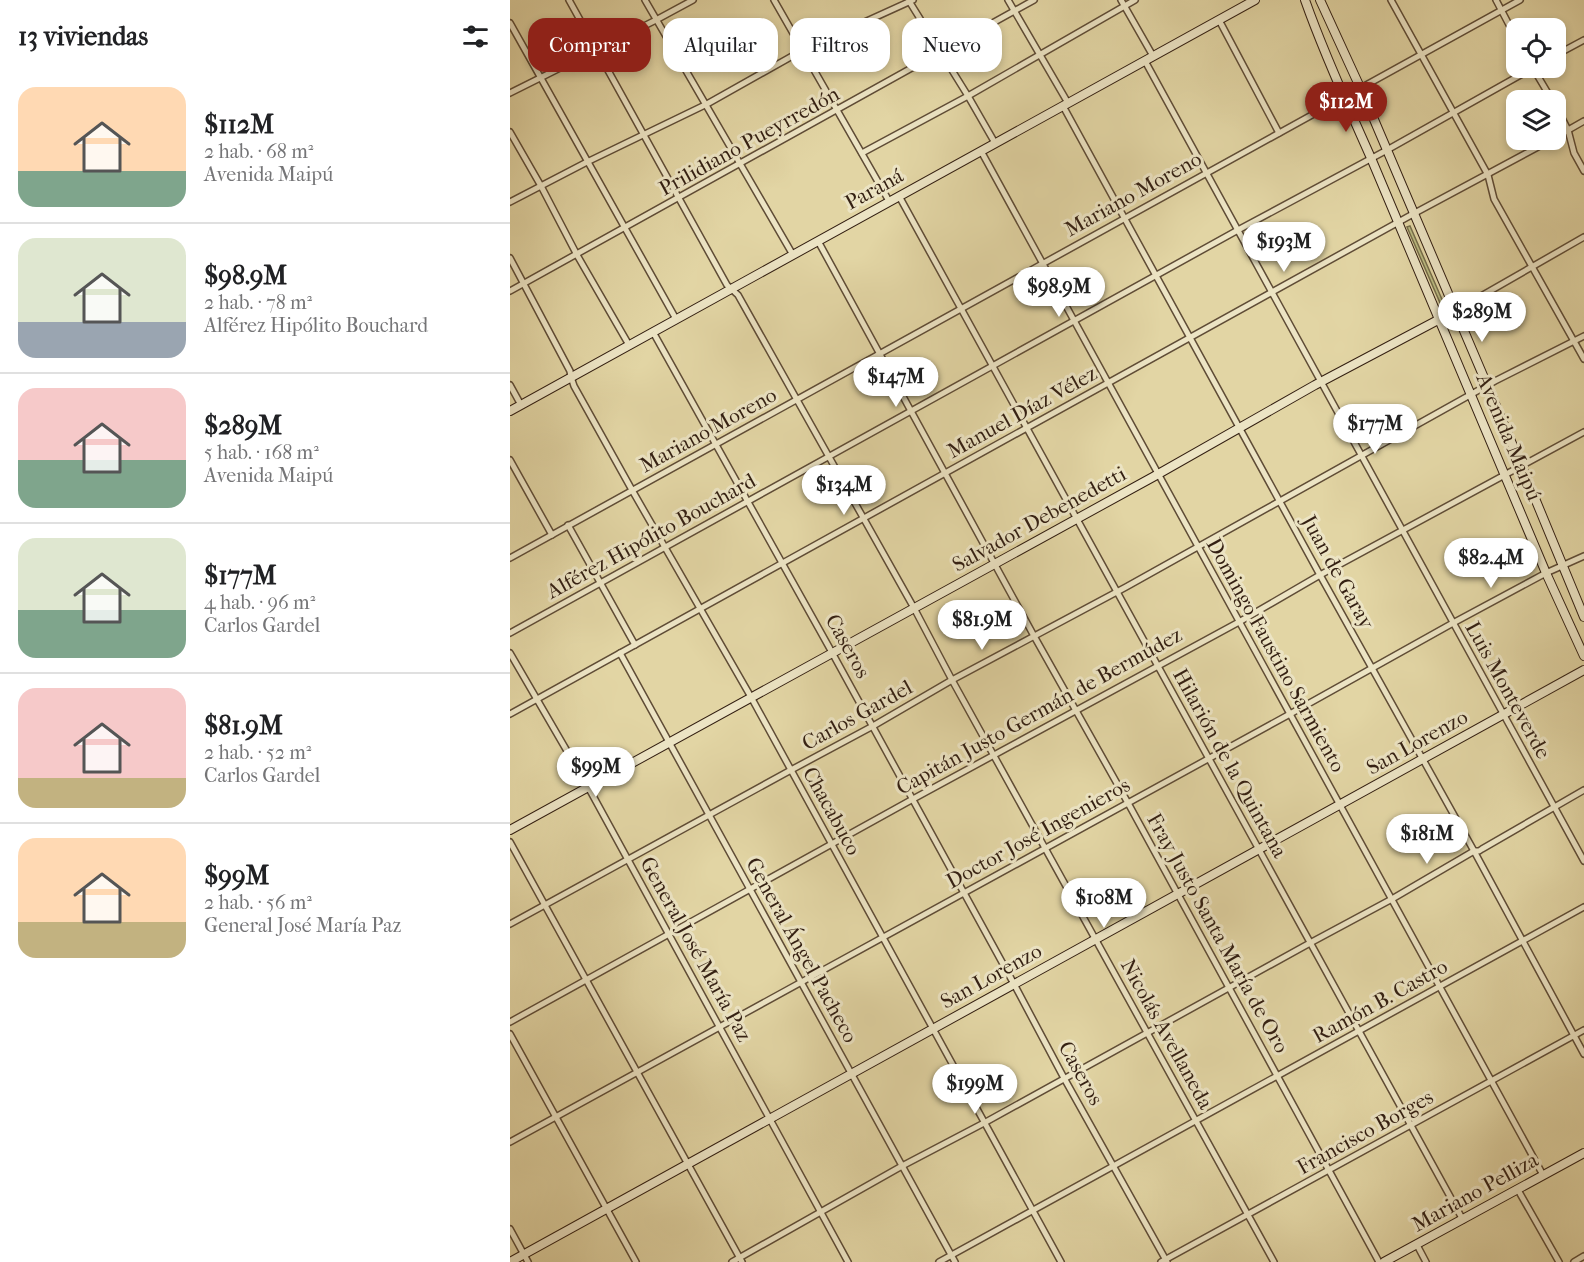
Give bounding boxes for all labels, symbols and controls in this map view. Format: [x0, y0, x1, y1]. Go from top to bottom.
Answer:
chip: Comprar [528, 18, 651, 72]
chip: Alquilar [663, 18, 778, 72]
chip: Filtros [790, 18, 890, 72]
chip: Nuevo [902, 18, 1002, 72]
map controls [1506, 18, 1566, 150]
button: locate [1506, 18, 1566, 78]
icon: filters [459, 20, 492, 53]
text: 13 viviendas [18, 21, 148, 52]
street label: Prilidiano Pueyrredón [655, 81, 843, 201]
pin: $112M [1304, 82, 1388, 133]
text: $112M [1319, 90, 1373, 113]
button: layers [1506, 90, 1566, 150]
text: $112M [204, 109, 274, 140]
icon: home [66, 111, 138, 183]
text: 2 hab. · 68 m² [204, 140, 313, 163]
street label: Mariano Moreno [1061, 147, 1205, 241]
text: Avenida Maipú [204, 163, 333, 186]
street label: Paraná [841, 163, 907, 215]
pin: $193M [1242, 222, 1326, 273]
text: $193M [1256, 230, 1312, 253]
text: $98.9M [204, 260, 287, 291]
icon: home [66, 262, 138, 334]
pin: $98.9M [1010, 267, 1108, 318]
text: $98.9M [1027, 275, 1091, 298]
text: 2 hab. · 78 m² [204, 291, 312, 314]
pin: $289M [1440, 292, 1524, 343]
text: $289M [1452, 300, 1512, 323]
text: Alférez Hipólito Bouchard [204, 314, 428, 337]
pin: $147M [854, 357, 938, 408]
street label: Manuel Díaz Vélez [943, 361, 1101, 463]
text: $147M [867, 365, 925, 388]
street label: Avenida Maipú [1471, 369, 1547, 504]
street label: Mariano Moreno [636, 383, 780, 477]
pin: $177M [1333, 404, 1417, 455]
text: $289M [204, 410, 282, 441]
icon: home [66, 412, 138, 484]
text: $177M [1347, 412, 1403, 435]
text: 5 hab. · 168 m² [204, 441, 319, 464]
street label: Salvador Debenedetti [948, 461, 1130, 577]
text: Avenida Maipú [204, 464, 333, 487]
pin: $134M [802, 465, 886, 516]
street label: Alférez Hipólito Bouchard [541, 468, 760, 604]
text: $134M [816, 473, 872, 496]
street label: Juan de Garay [1296, 509, 1379, 634]
street label: Domingo Faustino Sarmiento [1202, 534, 1350, 776]
pin: $82.4M [1442, 538, 1540, 589]
text: $82.4M [1458, 546, 1524, 569]
text: $177M [204, 560, 276, 591]
icon: home [66, 562, 138, 634]
text: 4 hab. · 96 m² [204, 591, 315, 614]
pin: $81.9M [933, 600, 1031, 651]
text: $81.9M [952, 608, 1012, 631]
street label: Caseros [821, 610, 875, 682]
text: Carlos Gardel [204, 614, 320, 637]
street label: Luis Monteverde [1460, 617, 1556, 763]
street label: Capitán Justo Germán de Bermúdez [892, 622, 1186, 800]
street label: Hilarión de la Quintana [1168, 664, 1292, 862]
street label: Carlos Gardel [798, 675, 916, 755]
street label: San Lorenzo [1362, 704, 1472, 780]
text: $81.9M [204, 710, 283, 741]
icon: home [66, 712, 138, 784]
text: 2 hab. · 52 m² [204, 741, 311, 764]
pin: $99M [560, 747, 632, 798]
text: $99M [571, 755, 621, 778]
street label: Chacabuco [798, 763, 866, 859]
text: Carlos Gardel [204, 764, 320, 787]
street label: Doctor José Ingenieros [942, 772, 1134, 893]
street label: Fray Justo Santa María de Oro [1142, 809, 1294, 1057]
pin: $181M [1385, 814, 1469, 865]
text: $181M [1400, 822, 1454, 845]
street label: General José María Paz [635, 853, 757, 1045]
street label: General Ángel Pacheco [741, 853, 863, 1047]
text: $99M [204, 860, 269, 891]
icon: home [66, 862, 138, 934]
pin: $108M [1062, 878, 1146, 929]
text: $108M [1075, 886, 1133, 909]
text: 2 hab. · 56 m² [204, 891, 312, 914]
text: General José María Paz [204, 914, 401, 937]
street label: San Lorenzo [936, 938, 1046, 1014]
street label: Ramón B. Castro [1308, 954, 1452, 1048]
street label: Nicolás Avellaneda [1116, 955, 1218, 1113]
street label: Caseros [1054, 1037, 1108, 1109]
pin: $199M [933, 1064, 1017, 1115]
text: $199M [946, 1072, 1004, 1095]
street label: Francisco Borges [1293, 1085, 1438, 1179]
street label: Mariano Pelliza [1408, 1147, 1542, 1237]

